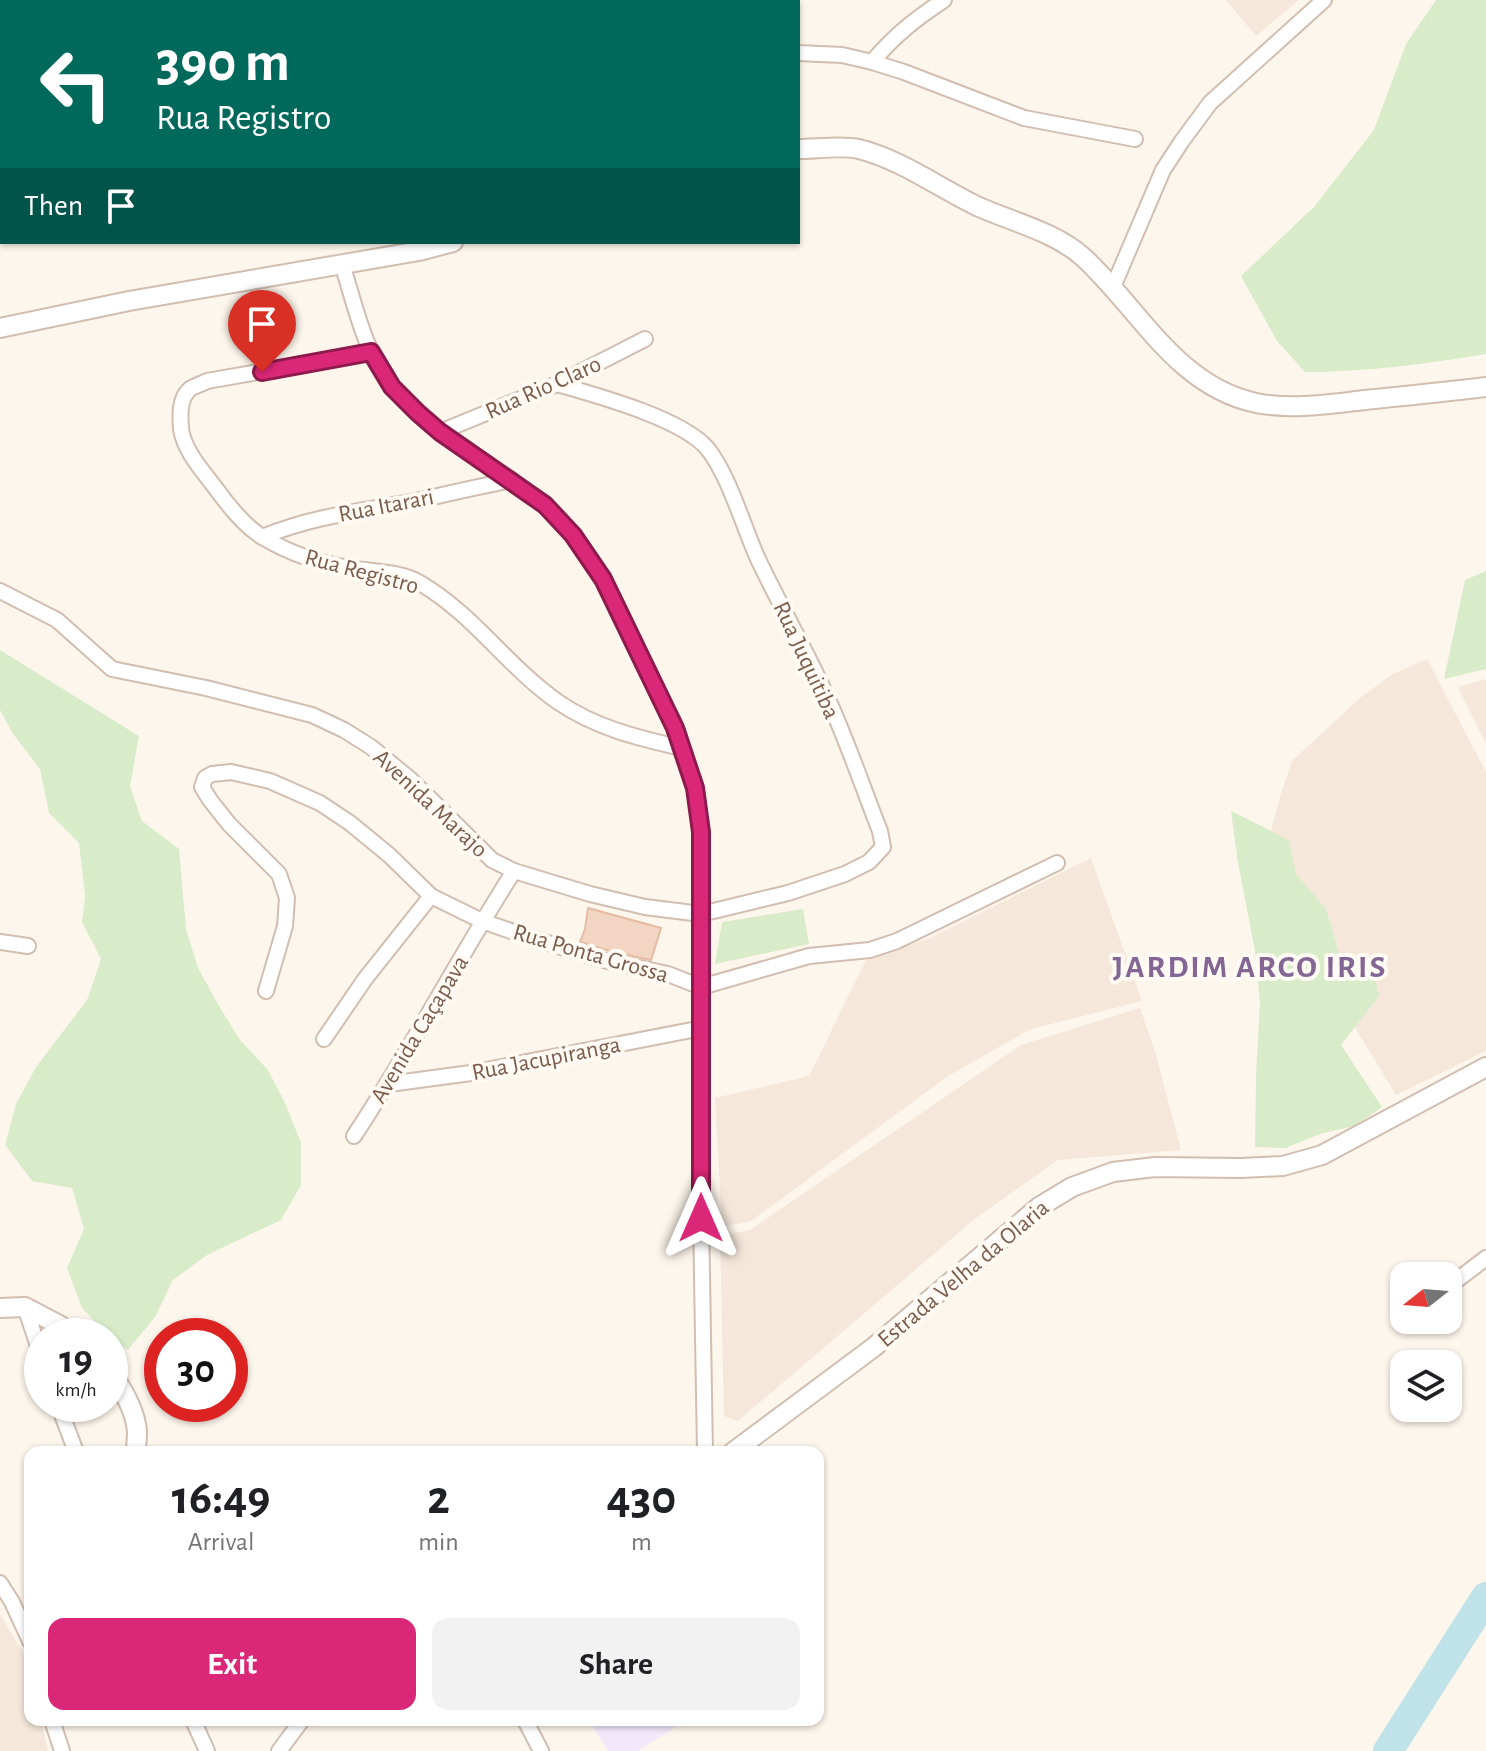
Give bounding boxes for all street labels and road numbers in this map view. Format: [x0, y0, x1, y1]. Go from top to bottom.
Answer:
street label: Rua Rio Claro [482, 352, 605, 424]
street label: Rua Itarari [336, 485, 436, 527]
street label: Rua Registro [302, 545, 421, 599]
street label: Rua Juquitiba [768, 598, 844, 723]
street label: Avenida Marajo [369, 745, 492, 862]
street label: Rua Ponta Grossa [510, 920, 671, 988]
street label: Avenida Caçapava [366, 952, 473, 1107]
street label: Rua Jacupiranga [470, 1033, 623, 1085]
street label: Estrada Velha da Olaria [873, 1195, 1054, 1352]

